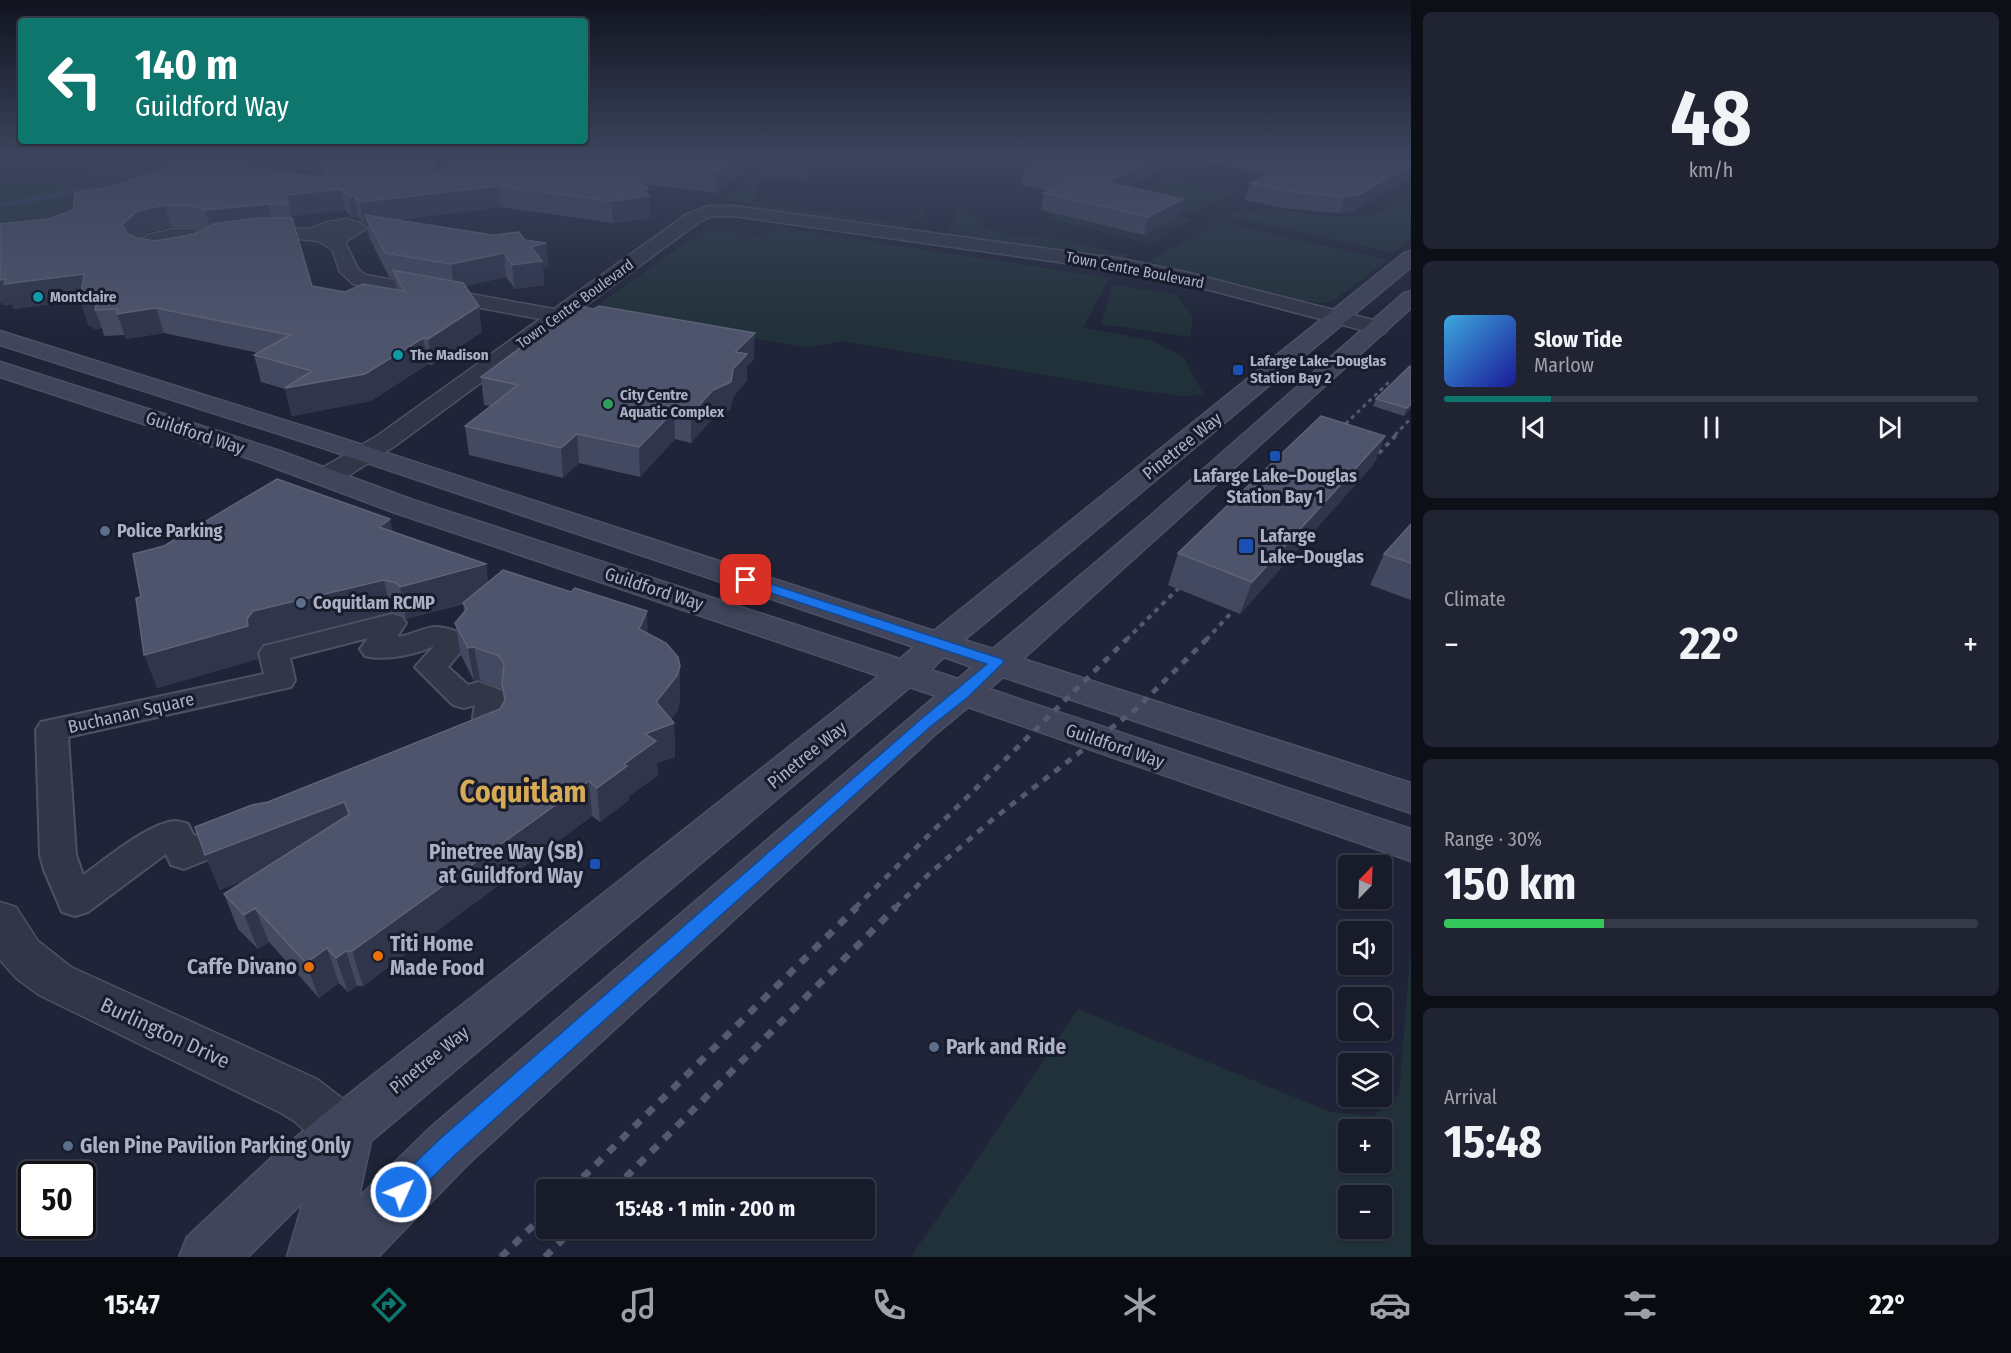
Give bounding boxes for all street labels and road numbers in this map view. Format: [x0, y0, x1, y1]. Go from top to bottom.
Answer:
street label: Town Centre Boulevard [1064, 248, 1206, 292]
street label: Town Centre Boulevard [513, 255, 637, 353]
street label: Guildford Way [143, 407, 247, 459]
street label: Pinetree Way [1138, 407, 1226, 485]
street label: Guildford Way [602, 563, 706, 615]
street label: Buchanan Square [66, 688, 196, 738]
street label: Pinetree Way [763, 716, 851, 794]
street label: Guildford Way [1063, 719, 1167, 773]
street label: Burlington Drive [96, 992, 234, 1074]
street label: Pinetree Way [385, 1021, 473, 1099]

